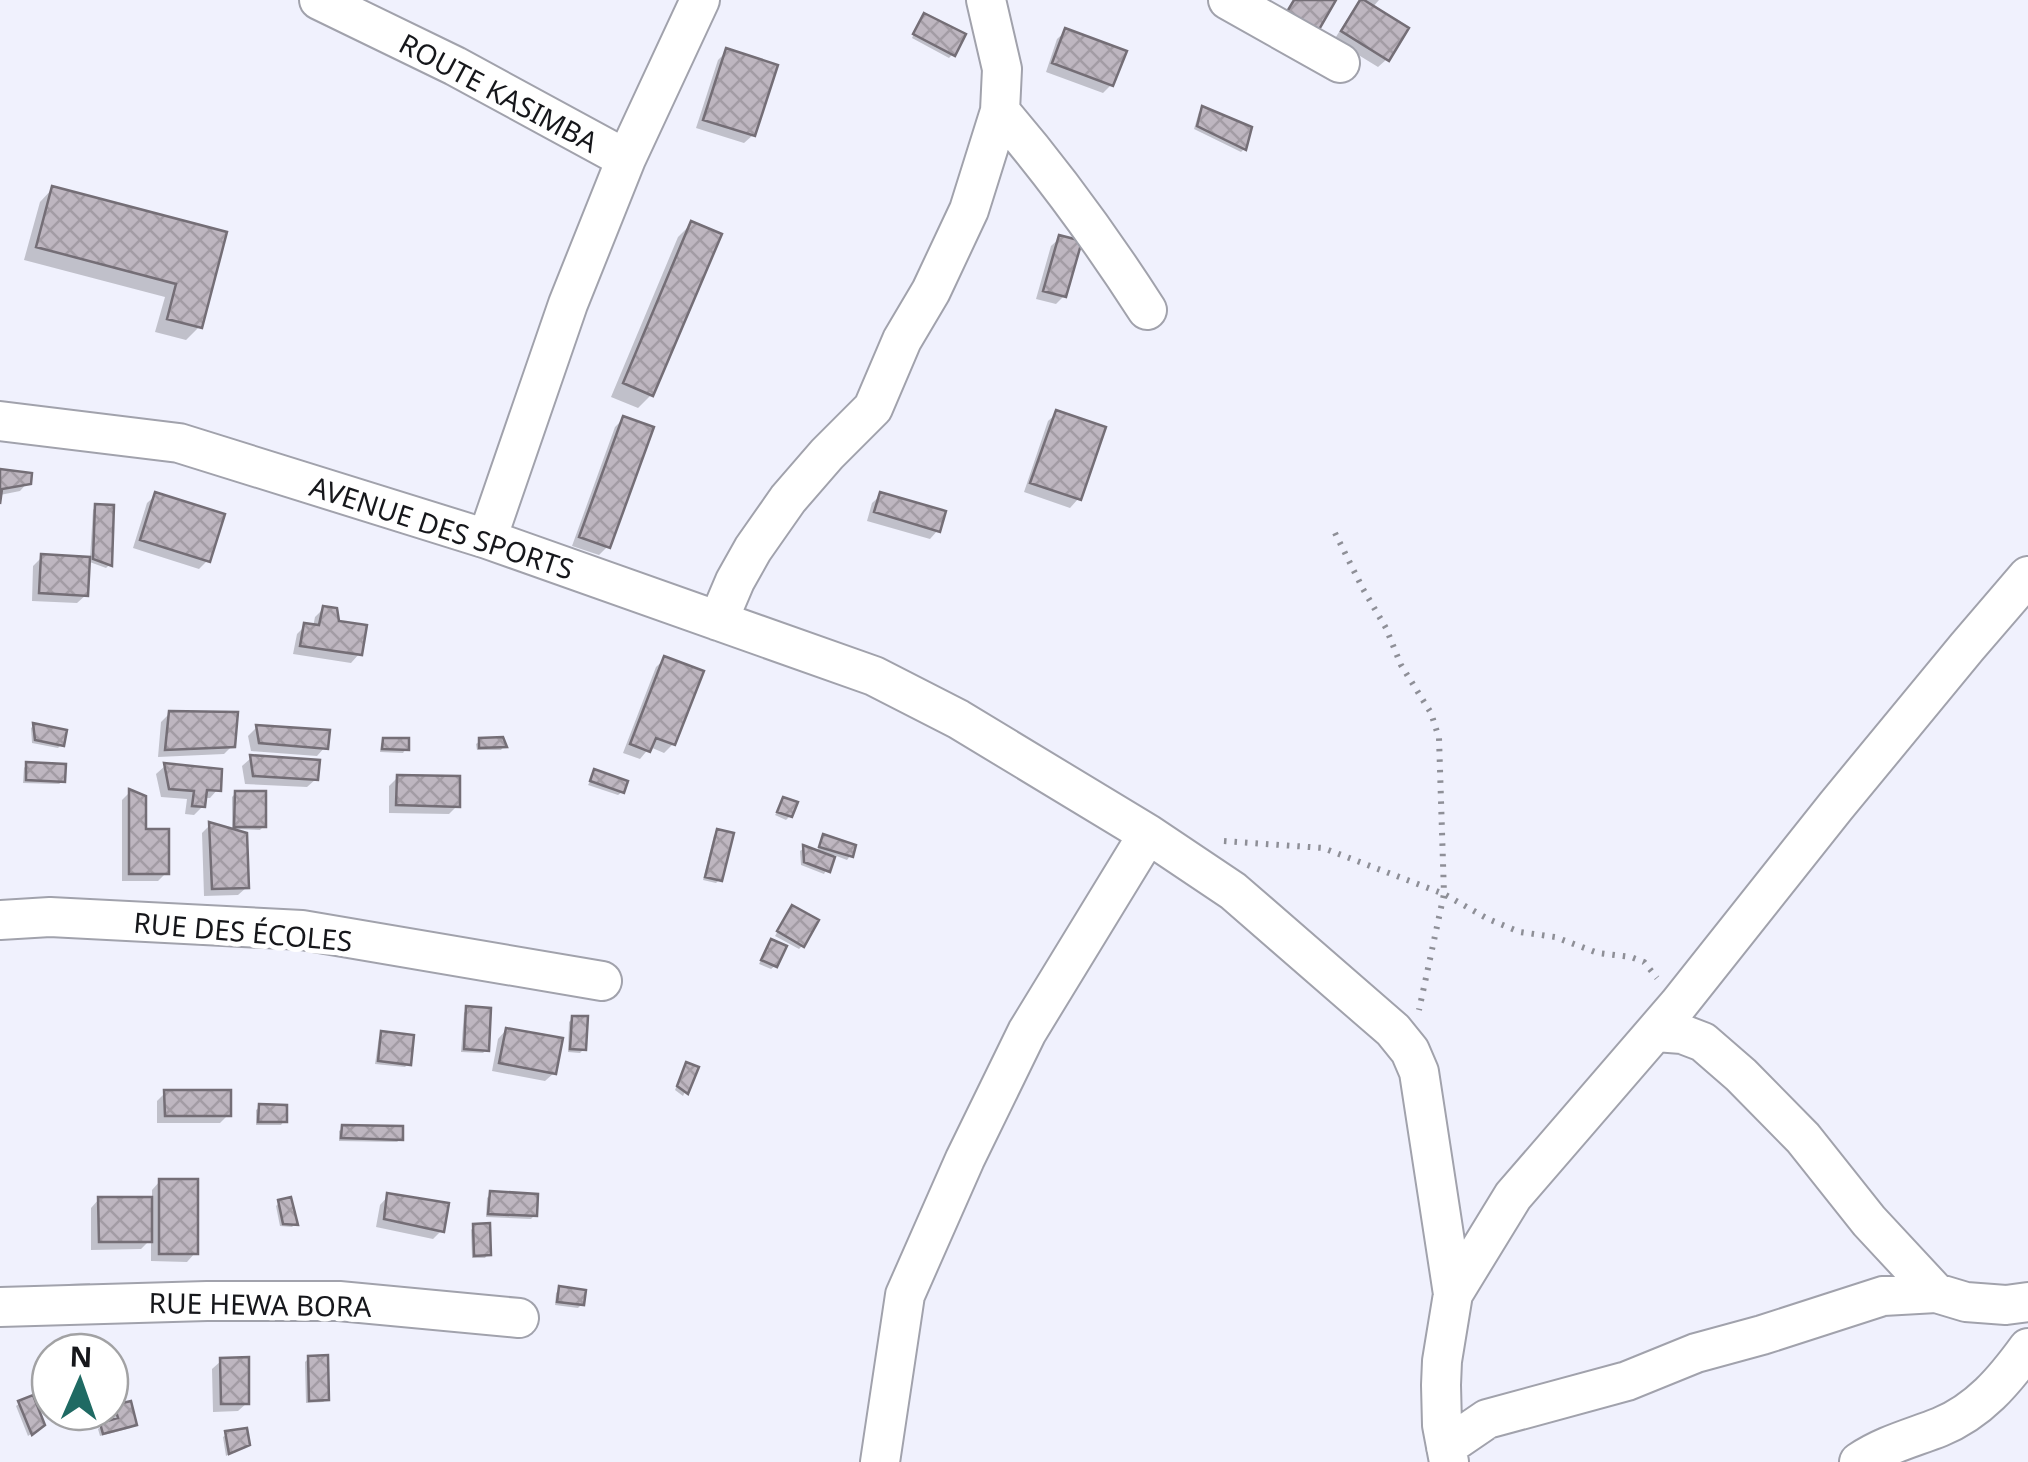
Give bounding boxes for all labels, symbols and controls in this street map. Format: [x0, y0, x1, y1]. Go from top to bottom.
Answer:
street label: ROUTE KASIMBA [393, 24, 605, 160]
street label: AVENUE DES SPORTS [305, 466, 579, 588]
street label: RUE DES ÉCOLES [132, 903, 354, 959]
street label: RUE HEWA BORA [148, 1283, 372, 1325]
north arrow [30, 1332, 130, 1432]
text: N [69, 1337, 93, 1375]

